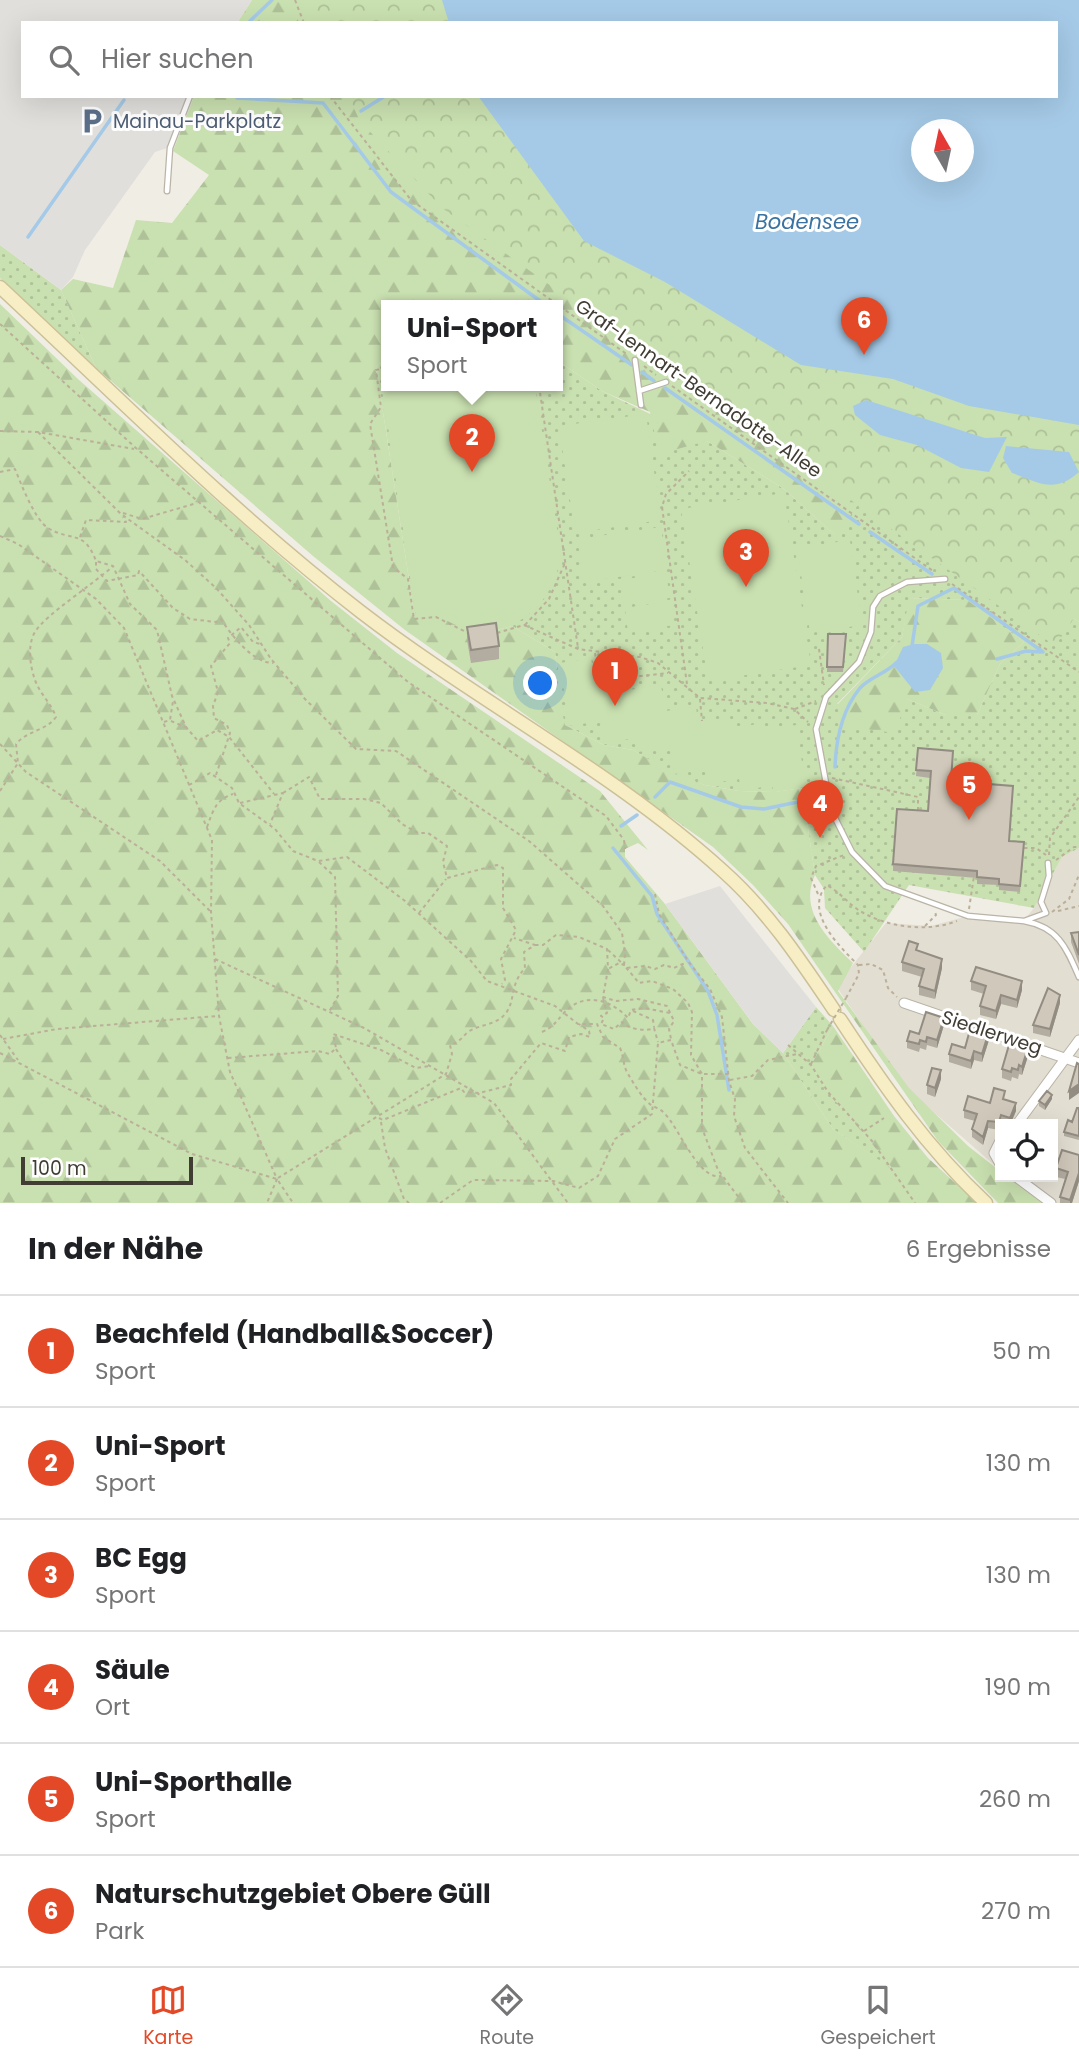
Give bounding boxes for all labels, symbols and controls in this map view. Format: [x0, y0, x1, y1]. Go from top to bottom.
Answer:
search box [21, 21, 1058, 98]
icon: search [45, 41, 83, 79]
text: Hier suchen [101, 41, 254, 77]
parking icon: Mainau-Parkplatz [77, 106, 107, 136]
place label: Mainau-Parkplatz [113, 108, 281, 135]
north arrow [911, 119, 974, 182]
water label: Bodensee [755, 207, 859, 236]
street label: Graf-Lennart-Bernadotte-Allee [570, 293, 827, 484]
pin: 6 [841, 297, 887, 355]
popup [381, 300, 563, 391]
text: Uni-Sport [407, 310, 537, 346]
text: Sport [407, 349, 467, 381]
pin: 2 [449, 414, 495, 472]
pin: 3 [723, 529, 769, 587]
pin: 1 [592, 648, 638, 706]
your location [523, 666, 557, 700]
pin: 5 [946, 762, 992, 820]
pin: 4 [797, 780, 843, 838]
street label: Siedlerweg [938, 1004, 1046, 1061]
map controls [995, 1119, 1058, 1182]
button: locate [995, 1119, 1058, 1182]
scale bar [21, 1154, 192, 1186]
text: 100 m [32, 1155, 87, 1182]
text: In der Nähe [28, 1227, 203, 1270]
text: 6 Ergebnisse [906, 1233, 1051, 1265]
text: Beachfeld (Handball&Soccer) [95, 1316, 494, 1352]
text: 1 [47, 1335, 55, 1367]
text: 50 m [992, 1335, 1051, 1367]
text: Sport [95, 1355, 156, 1387]
text: Uni-Sport [95, 1428, 226, 1464]
text: 2 [44, 1447, 58, 1479]
text: 130 m [986, 1447, 1051, 1479]
text: Sport [95, 1467, 156, 1499]
text: BC Egg [95, 1540, 187, 1576]
text: 3 [44, 1559, 58, 1591]
text: 130 m [986, 1559, 1051, 1591]
text: Sport [95, 1579, 156, 1611]
text: Säule [95, 1652, 170, 1688]
text: 4 [43, 1671, 59, 1703]
text: 190 m [985, 1671, 1051, 1703]
text: Ort [95, 1691, 130, 1723]
text: Uni-Sporthalle [95, 1764, 292, 1800]
text: 5 [44, 1783, 58, 1815]
text: 260 m [979, 1783, 1051, 1815]
text: Sport [95, 1803, 156, 1835]
text: Naturschutzgebiet Obere Güll [95, 1876, 491, 1912]
text: 6 [44, 1895, 58, 1927]
text: 270 m [981, 1895, 1051, 1927]
text: Park [95, 1915, 144, 1947]
tab: Karte [143, 1981, 193, 2052]
tab: Route [480, 1981, 534, 2052]
tab: Gespeichert [821, 1981, 936, 2052]

